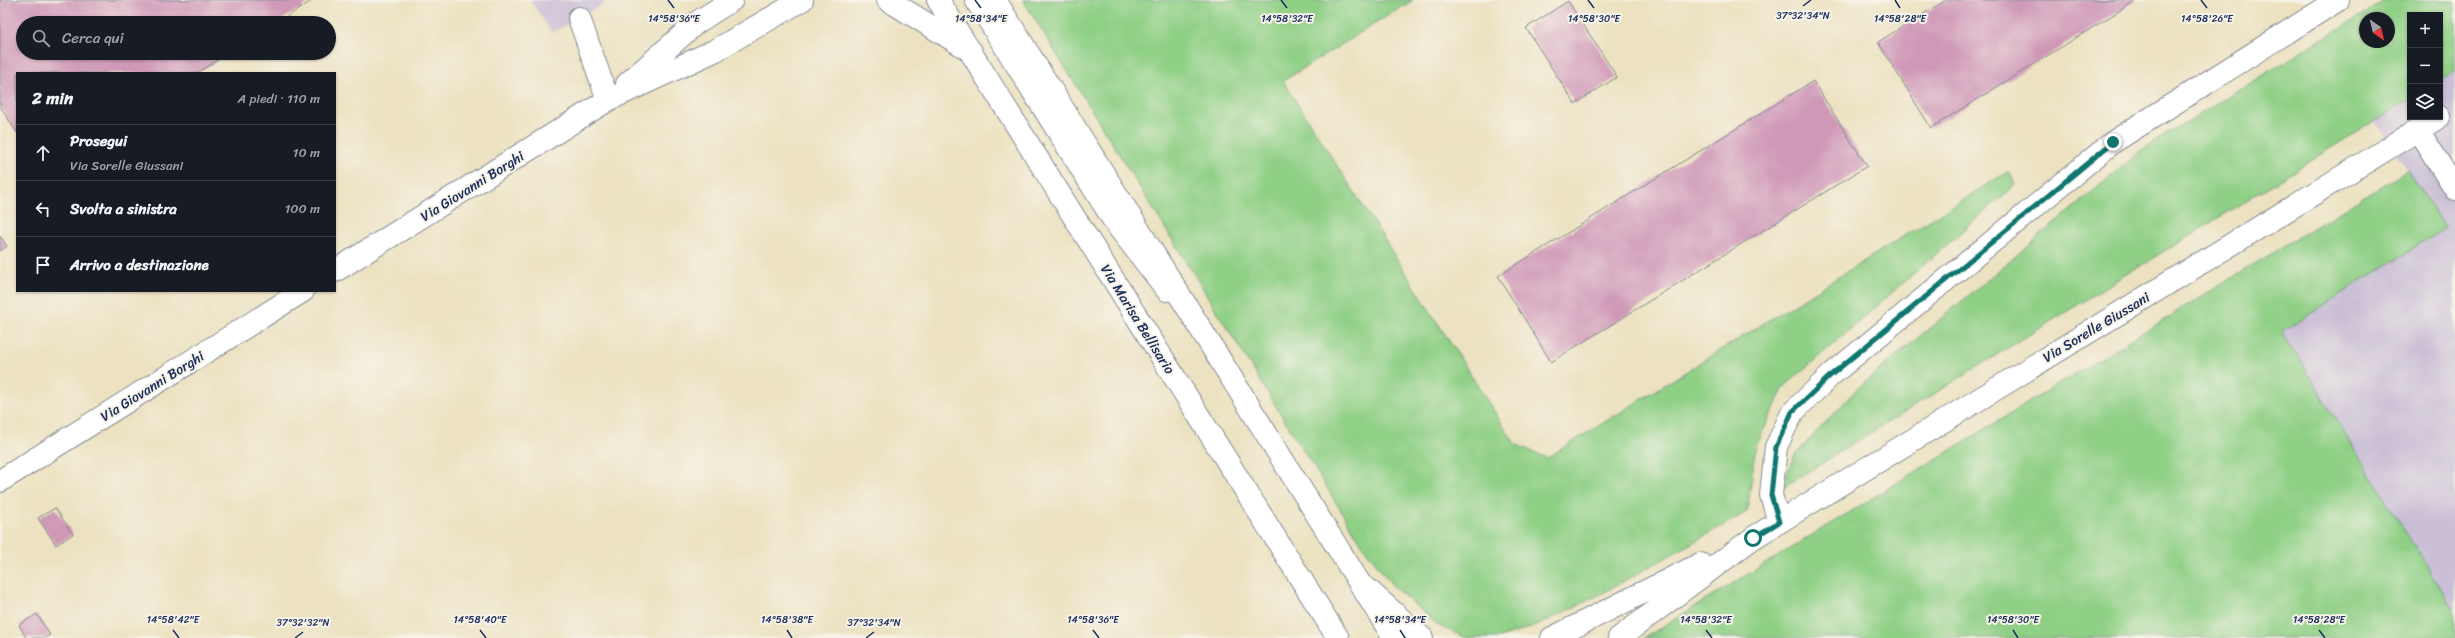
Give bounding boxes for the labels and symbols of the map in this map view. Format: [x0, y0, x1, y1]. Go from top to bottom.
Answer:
text: 37°32'34"N [1776, 7, 1830, 25]
text: 14°58'36"E [648, 10, 701, 28]
text: 14°58'34"E [955, 10, 1009, 28]
text: 14°58'32"E [1261, 10, 1314, 28]
text: 14°58'30"E [1568, 10, 1622, 28]
text: 14°58'28"E [1874, 10, 1928, 28]
text: 14°58'26"E [2181, 10, 2234, 28]
north arrow [2359, 12, 2395, 48]
route end [2104, 133, 2122, 151]
street label: Via Giovanni Borghi [415, 144, 530, 228]
street label: Via Marisa Bellisario [1094, 259, 1182, 379]
street label: Via Sorelle Giussani [2038, 285, 2156, 370]
street label: Via Giovanni Borghi [95, 344, 210, 428]
route start [1744, 529, 1762, 547]
text: 14°58'42"E [147, 611, 201, 629]
text: 14°58'40"E [454, 611, 508, 629]
text: 14°58'38"E [761, 611, 814, 629]
text: 14°58'36"E [1067, 611, 1120, 629]
text: 14°58'34"E [1374, 611, 1428, 629]
text: 14°58'32"E [1680, 611, 1733, 629]
text: 14°58'30"E [1987, 611, 2041, 629]
text: 14°58'28"E [2293, 611, 2347, 629]
text: 37°32'32"N [277, 614, 329, 632]
text: 37°32'34"N [847, 614, 901, 632]

